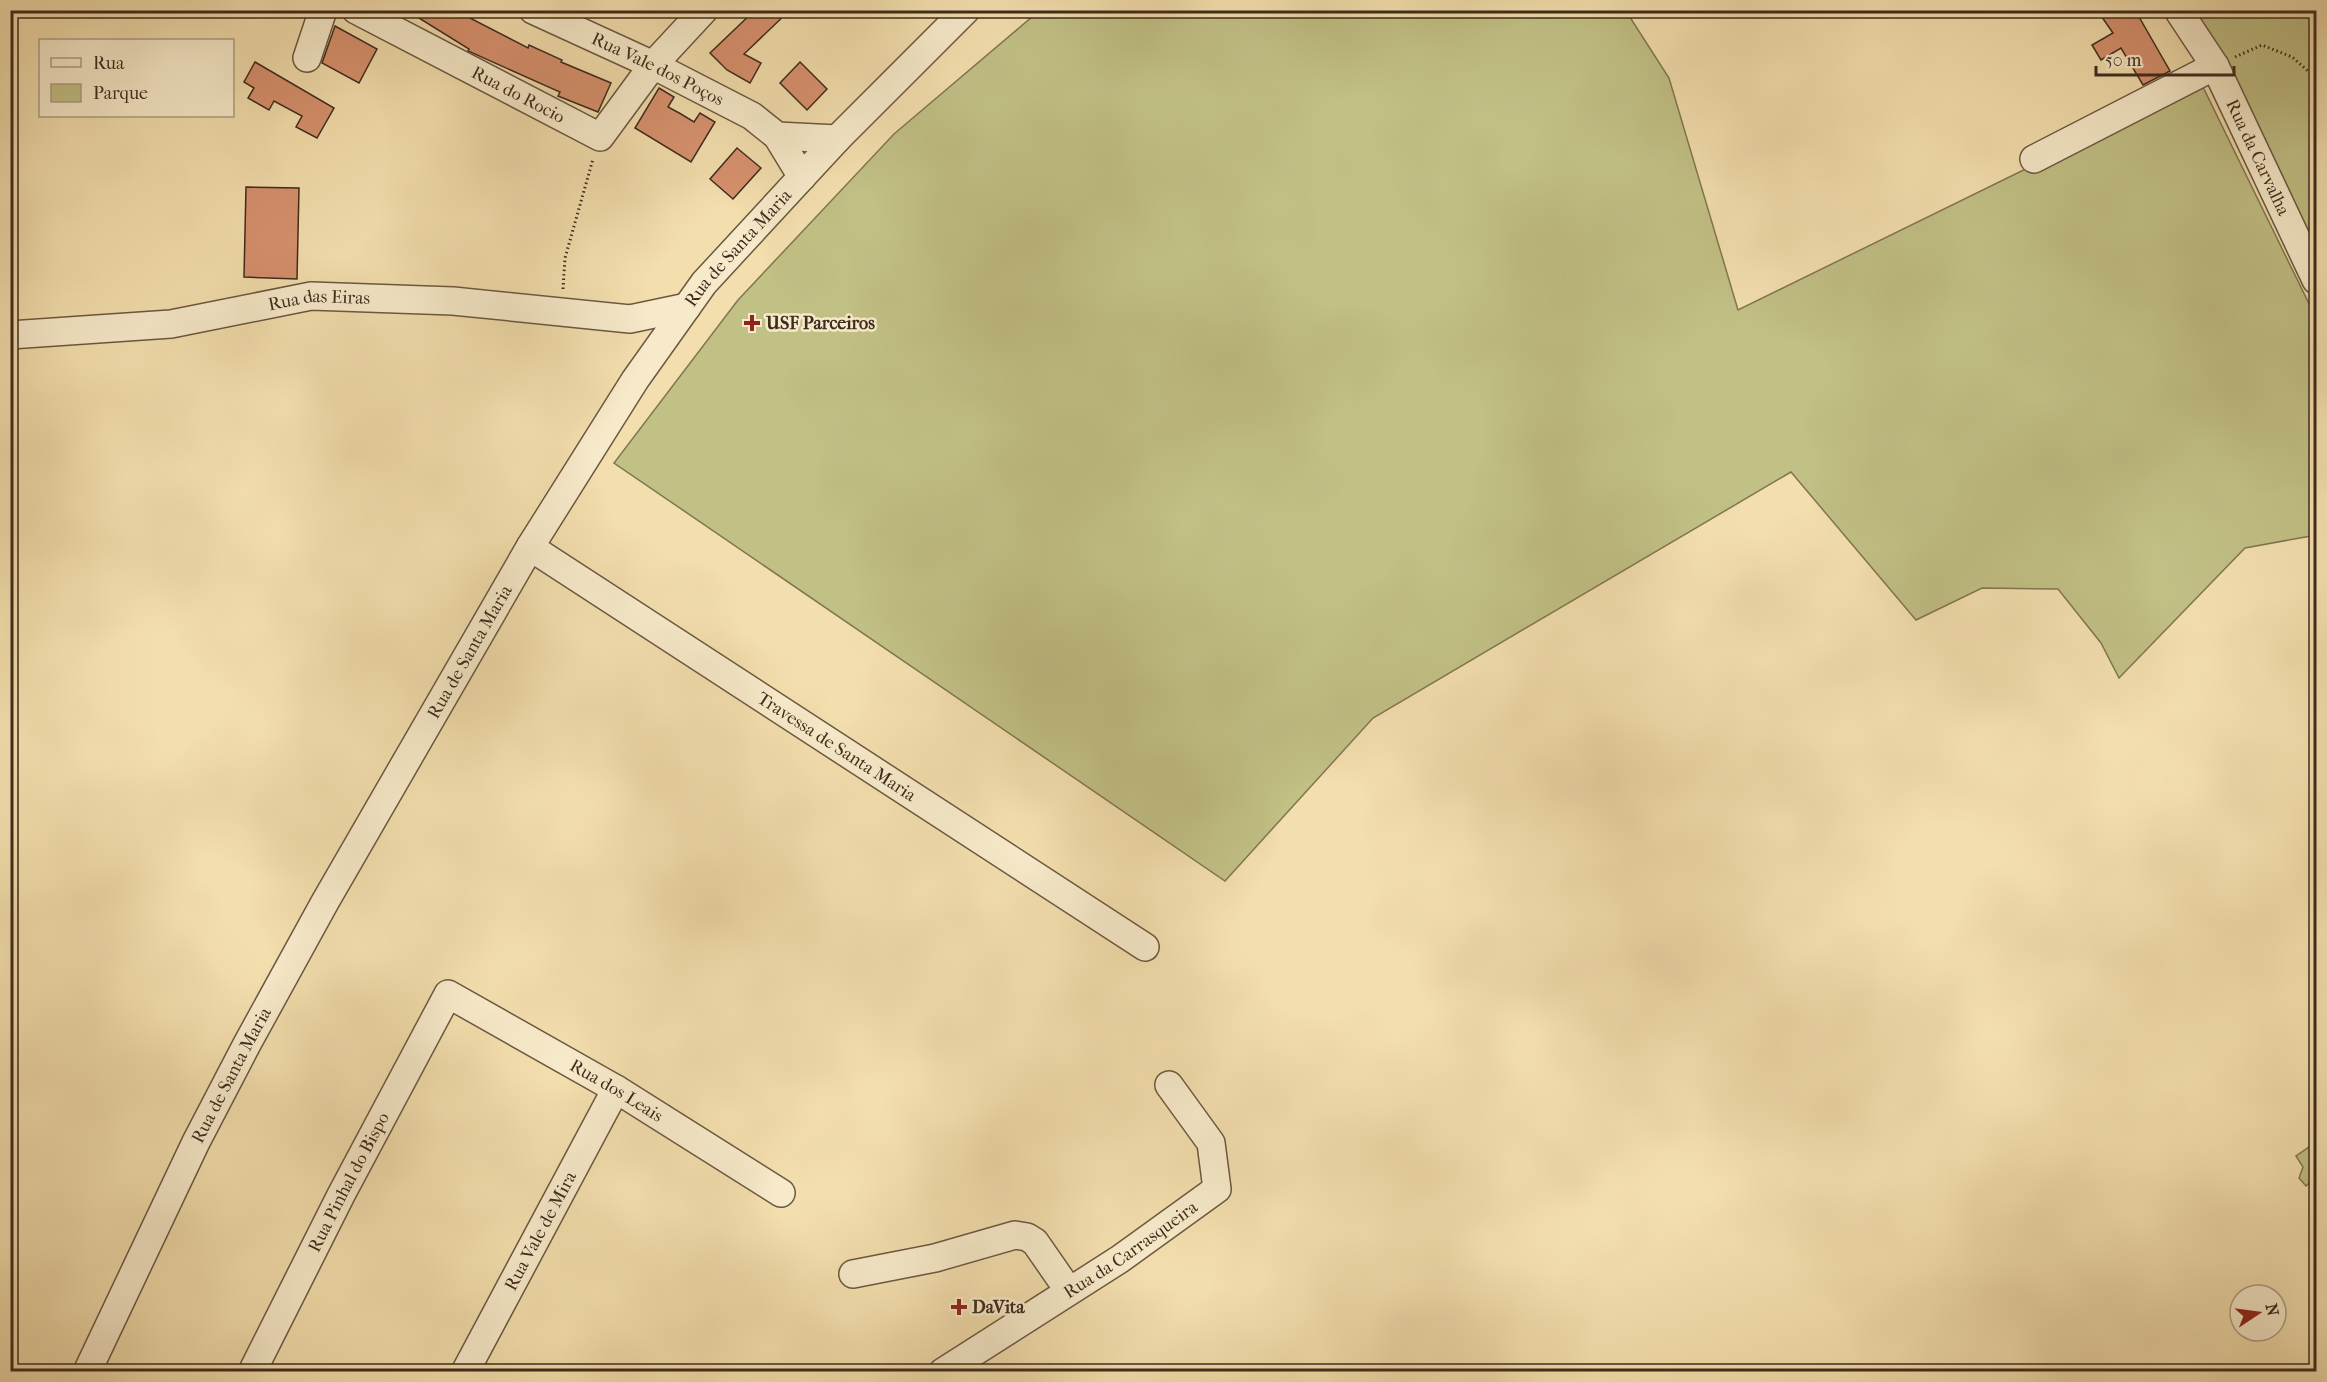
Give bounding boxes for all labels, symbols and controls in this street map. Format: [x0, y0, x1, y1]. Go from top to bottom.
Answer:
street label: Rua Vale dos Poços [588, 28, 728, 110]
legend [39, 39, 234, 117]
scale bar [2096, 39, 2234, 77]
text: 50 m [2105, 50, 2142, 71]
text: Rua [93, 53, 125, 74]
street label: Rua do Rocio [468, 62, 569, 127]
text: Parque [93, 83, 148, 104]
street label: Rua da Carvalha [2222, 96, 2295, 219]
street label: Rua de Santa Maria [680, 184, 796, 311]
street label: Rua das Eiras [266, 285, 371, 315]
place label: USF Parceiros [765, 313, 875, 334]
marker: USF Parceiros [743, 314, 761, 332]
street label: Rua de Santa Maria [423, 581, 517, 722]
street label: Travessa de Santa Maria [754, 687, 921, 806]
street label: Rua de Santa Maria [187, 1003, 276, 1147]
street label: Rua dos Leais [566, 1055, 667, 1127]
street label: Rua Pinhal do Bispo [304, 1109, 394, 1255]
street label: Rua Vale de Mira [500, 1167, 581, 1294]
street label: Rua da Carrasqueira [1060, 1196, 1202, 1303]
north arrow [2228, 1283, 2288, 1343]
place label: DaVita [972, 1297, 1025, 1318]
marker: DaVita [950, 1298, 968, 1316]
text: N [2262, 1302, 2283, 1319]

